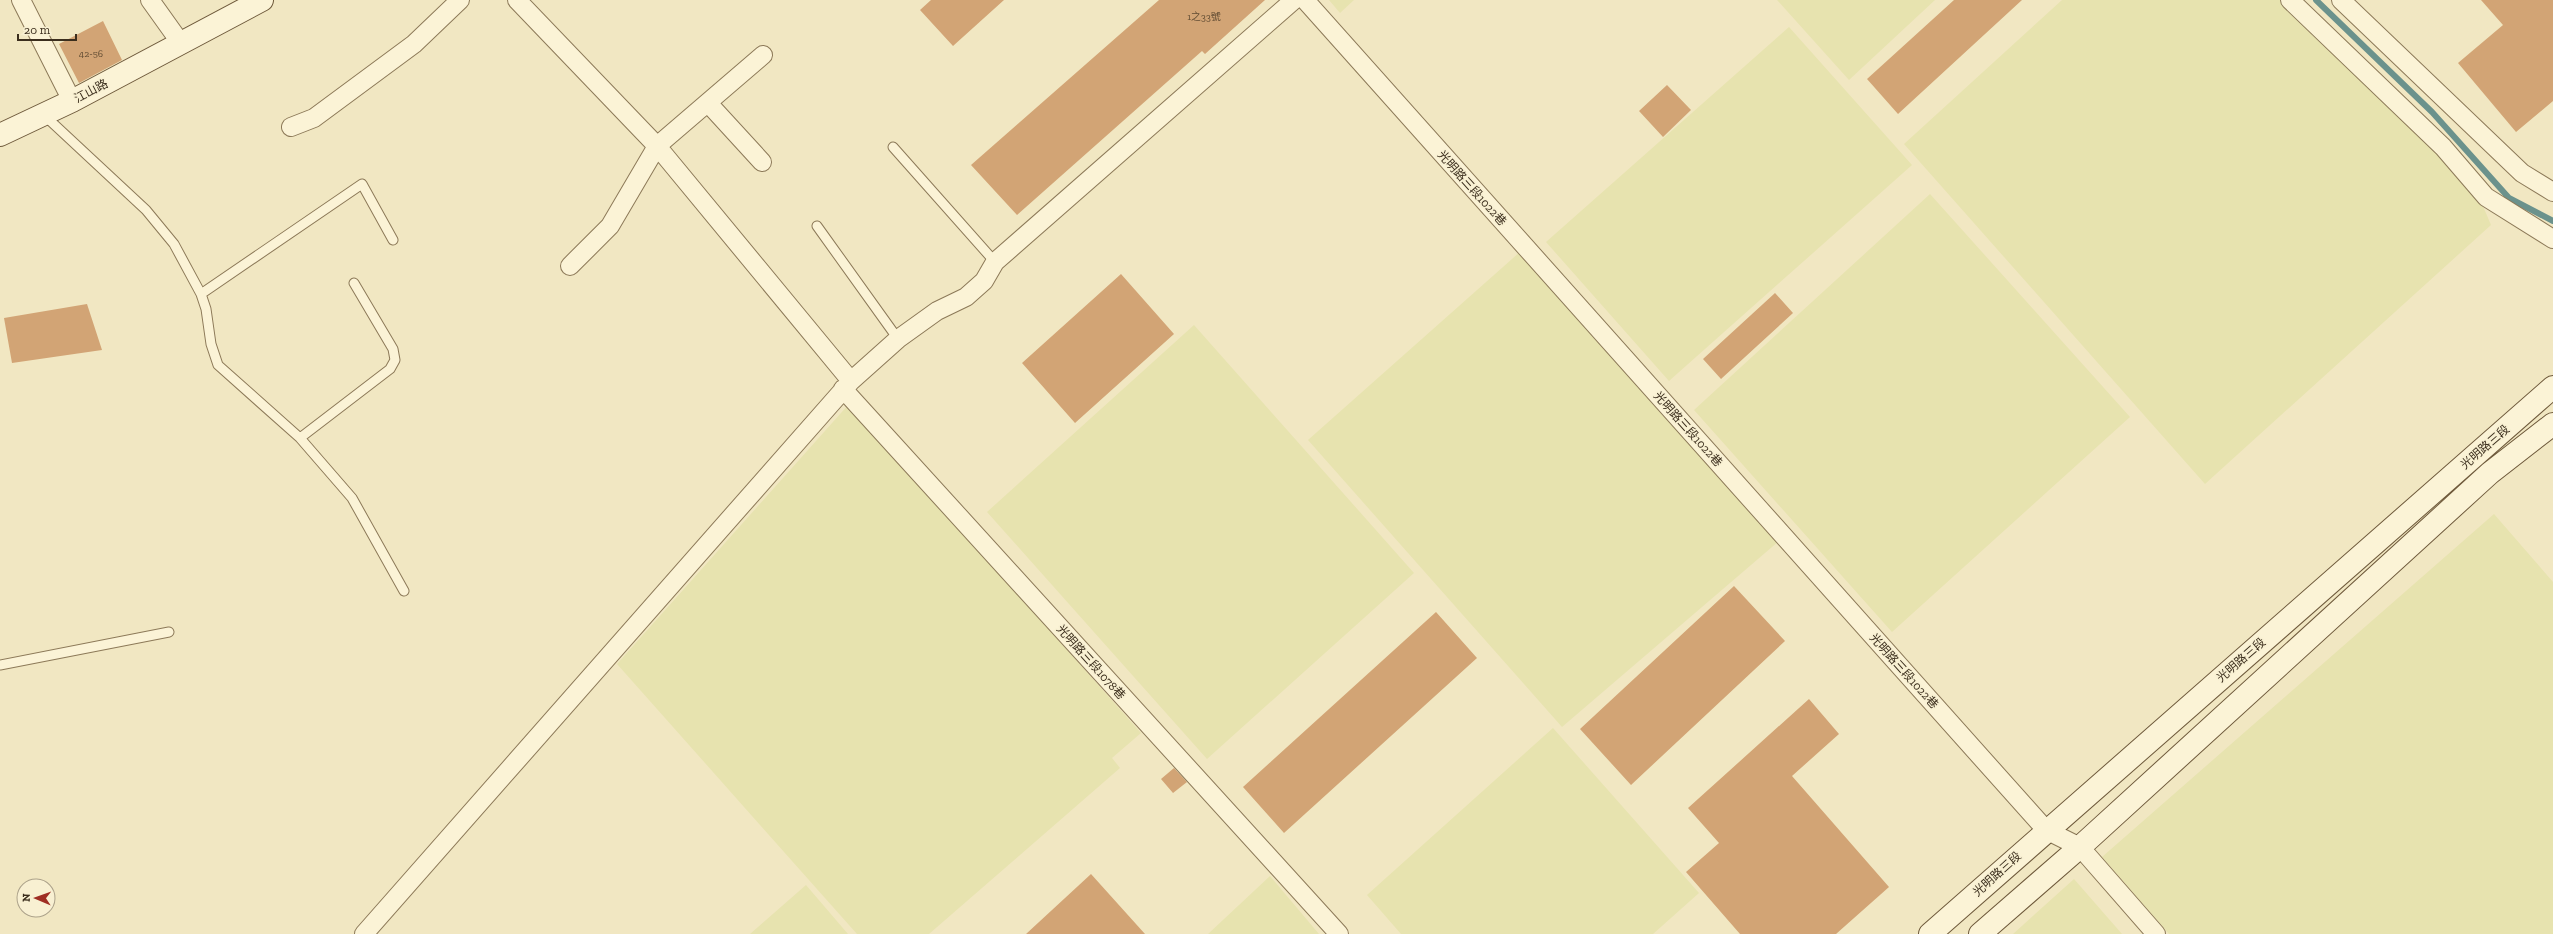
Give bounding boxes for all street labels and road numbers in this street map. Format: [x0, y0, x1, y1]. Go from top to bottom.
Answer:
street label: 江山路 [72, 76, 110, 106]
street label: 光明路三段1022巷 [1435, 148, 1509, 228]
street label: 光明路三段1022巷 [1651, 389, 1725, 469]
street label: 光明路三段 [2458, 422, 2512, 472]
street label: 光明路三段1078巷 [1054, 622, 1128, 702]
street label: 光明路三段1022巷 [1867, 631, 1941, 711]
street label: 光明路三段 [2214, 635, 2268, 685]
street label: 光明路三段 [1970, 849, 2024, 899]

